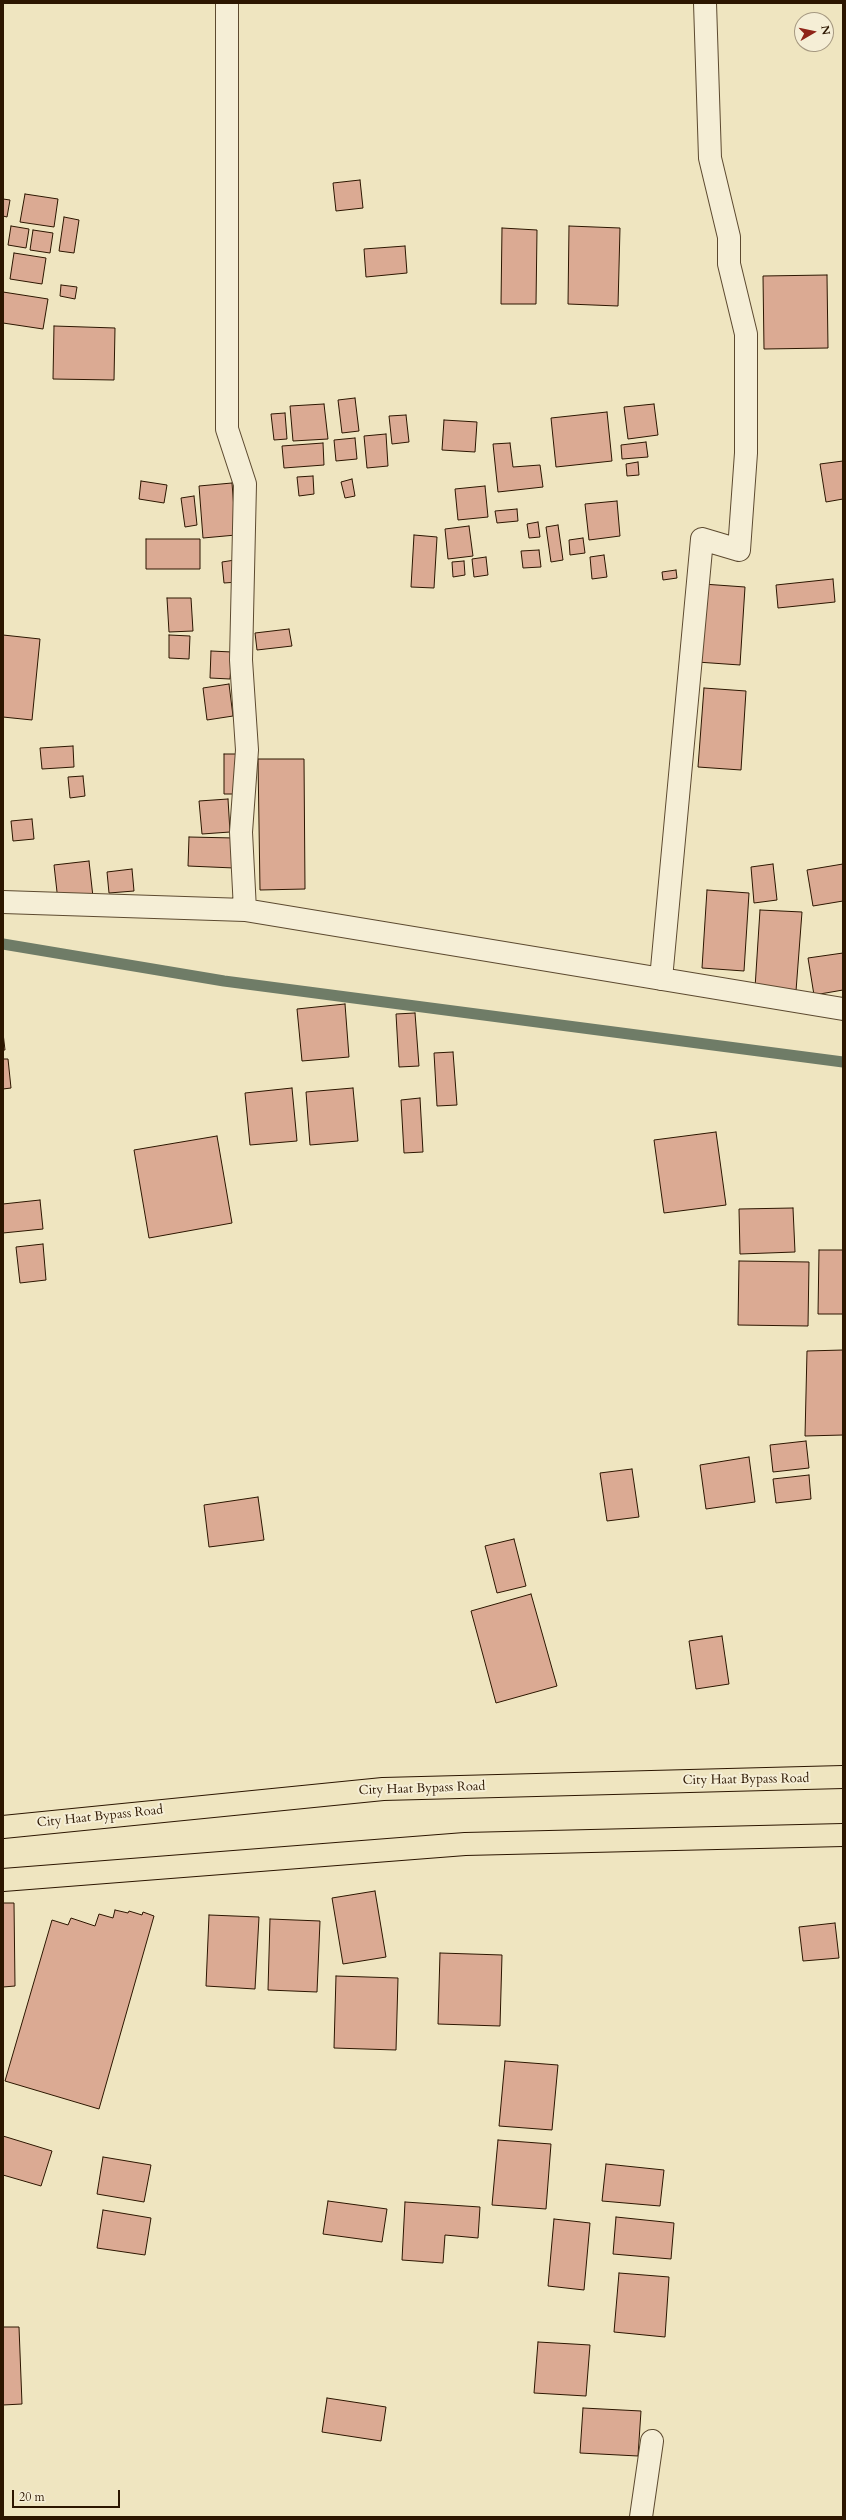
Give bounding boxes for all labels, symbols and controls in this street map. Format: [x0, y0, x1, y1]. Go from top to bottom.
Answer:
north arrow [794, 12, 834, 52]
text: N [817, 24, 834, 36]
street label: City Haat Bypass Road [682, 1771, 810, 1789]
street label: City Haat Bypass Road [358, 1779, 486, 1799]
street label: City Haat Bypass Road [36, 1803, 164, 1831]
scale bar [14, 2482, 122, 2508]
text: 20 m [19, 2489, 45, 2505]

